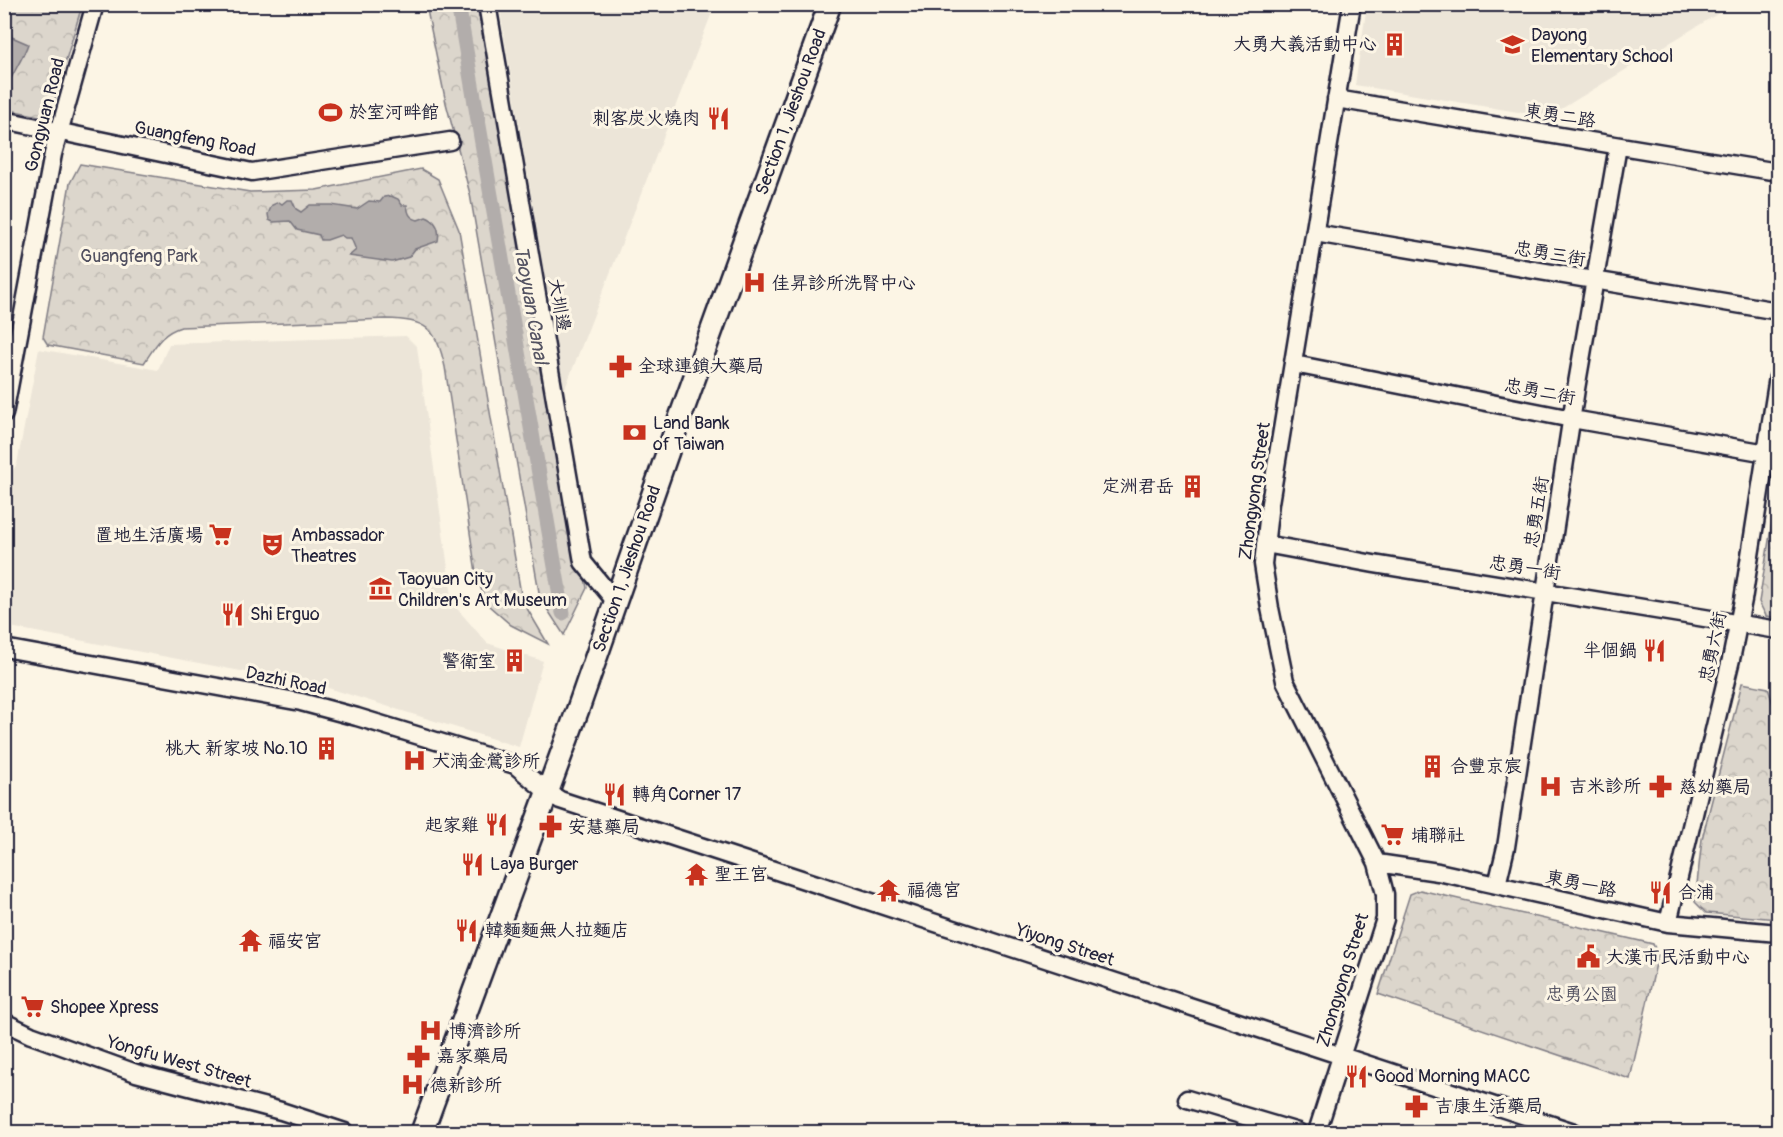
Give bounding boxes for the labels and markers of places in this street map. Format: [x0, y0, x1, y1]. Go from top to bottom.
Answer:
place label: Dayong Elementary School [1531, 24, 1673, 68]
building icon: 大勇大義活動中心 [1382, 31, 1408, 57]
school or university icon: Dayong Elementary School [1500, 32, 1526, 58]
place label: 大勇大義活動中心 [1233, 33, 1377, 56]
sports icon: 於室河畔館 [318, 99, 344, 125]
place label: 於室河畔館 [349, 101, 439, 124]
restaurant icon: 刺客炭火燒肉 [705, 105, 731, 131]
place label: 刺客炭火燒肉 [592, 107, 700, 130]
hospital icon: 佳昇診所洗腎中心 [741, 270, 767, 296]
place label: 佳昇診所洗腎中心 [772, 272, 916, 295]
pharmacy icon: 全球連鎖大藥局 [607, 353, 633, 379]
place label: 全球連鎖大藥局 [638, 355, 764, 378]
place label: Land Bank of Taiwan [653, 412, 730, 456]
bank icon: Land Bank of Taiwan [622, 420, 648, 446]
building icon: 定洲君岳 [1179, 473, 1205, 499]
place label: 定洲君岳 [1102, 475, 1174, 498]
supermarket icon: 置地生活廣場 [208, 522, 234, 548]
place label: 置地生活廣場 [95, 524, 203, 547]
place label: Ambassador Theatres [291, 524, 385, 568]
theatre icon: Ambassador Theatres [260, 532, 286, 558]
place label: Taoyuan City Children's Art Museum [398, 568, 567, 612]
museum icon: Taoyuan City Children's Art Museum [367, 576, 393, 602]
restaurant icon: Shi Erguo [219, 601, 245, 627]
place label: Shi Erguo [250, 603, 320, 626]
restaurant icon: 半個鍋 [1642, 637, 1668, 663]
place label: 半個鍋 [1583, 639, 1637, 662]
building icon: 警衛室 [501, 648, 527, 674]
place label: 警衛室 [442, 650, 496, 673]
building icon: 桃大 新家坡 No.10 [313, 735, 339, 761]
place label: 桃大 新家坡 No.10 [165, 737, 308, 760]
hospital icon: 大湳金鶯診所 [401, 748, 427, 774]
place label: 大湳金鶯診所 [432, 750, 540, 773]
building icon: 合豐京宸 [1419, 753, 1445, 779]
place label: 合豐京宸 [1450, 755, 1522, 778]
hospital icon: 吉米診所 [1538, 773, 1564, 799]
pharmacy icon: 慈幼藥局 [1648, 774, 1674, 800]
place label: 吉米診所 [1569, 775, 1641, 798]
place label: 慈幼藥局 [1679, 776, 1751, 799]
restaurant icon: 轉角Corner 17 [601, 781, 627, 807]
place label: 轉角Corner 17 [632, 783, 742, 806]
restaurant icon: 起家雞 [484, 812, 510, 838]
place label: 起家雞 [425, 814, 479, 837]
pharmacy icon: 安慧藥局 [537, 814, 563, 840]
place label: 安慧藥局 [568, 816, 640, 839]
supermarket icon: 埔聯社 [1380, 822, 1406, 848]
place label: 埔聯社 [1411, 824, 1465, 847]
restaurant icon: Laya Burger [459, 851, 485, 877]
place label: Laya Burger [490, 853, 579, 876]
temple icon: 聖王宮 [683, 861, 709, 887]
place label: 聖王宮 [714, 863, 768, 886]
temple icon: 福德宮 [876, 877, 902, 903]
place label: 福德宮 [907, 879, 961, 902]
restaurant icon: 合浦 [1647, 879, 1673, 905]
place label: 合浦 [1678, 881, 1714, 904]
restaurant icon: 韓麵麵無人拉麵店 [454, 917, 480, 943]
place label: 韓麵麵無人拉麵店 [485, 919, 629, 942]
temple icon: 福安宮 [237, 928, 263, 954]
place label: 福安宮 [268, 930, 322, 953]
public building icon: 大漢市民活動中心 [1575, 944, 1601, 970]
place label: 大漢市民活動中心 [1606, 946, 1750, 969]
supermarket icon: Shopee Xpress [19, 994, 45, 1020]
place label: Shopee Xpress [50, 996, 159, 1019]
hospital icon: 博濟診所 [418, 1018, 444, 1044]
place label: 博濟診所 [449, 1020, 521, 1043]
pharmacy icon: 嘉家藥局 [406, 1043, 432, 1069]
place label: 嘉家藥局 [437, 1045, 509, 1068]
restaurant icon: Good Morning MACC [1343, 1063, 1369, 1089]
place label: Good Morning MACC [1374, 1065, 1530, 1088]
hospital icon: 德新診所 [399, 1072, 425, 1098]
place label: 德新診所 [430, 1074, 502, 1097]
pharmacy icon: 吉康生活藥局 [1404, 1093, 1430, 1119]
place label: 吉康生活藥局 [1435, 1095, 1543, 1118]

